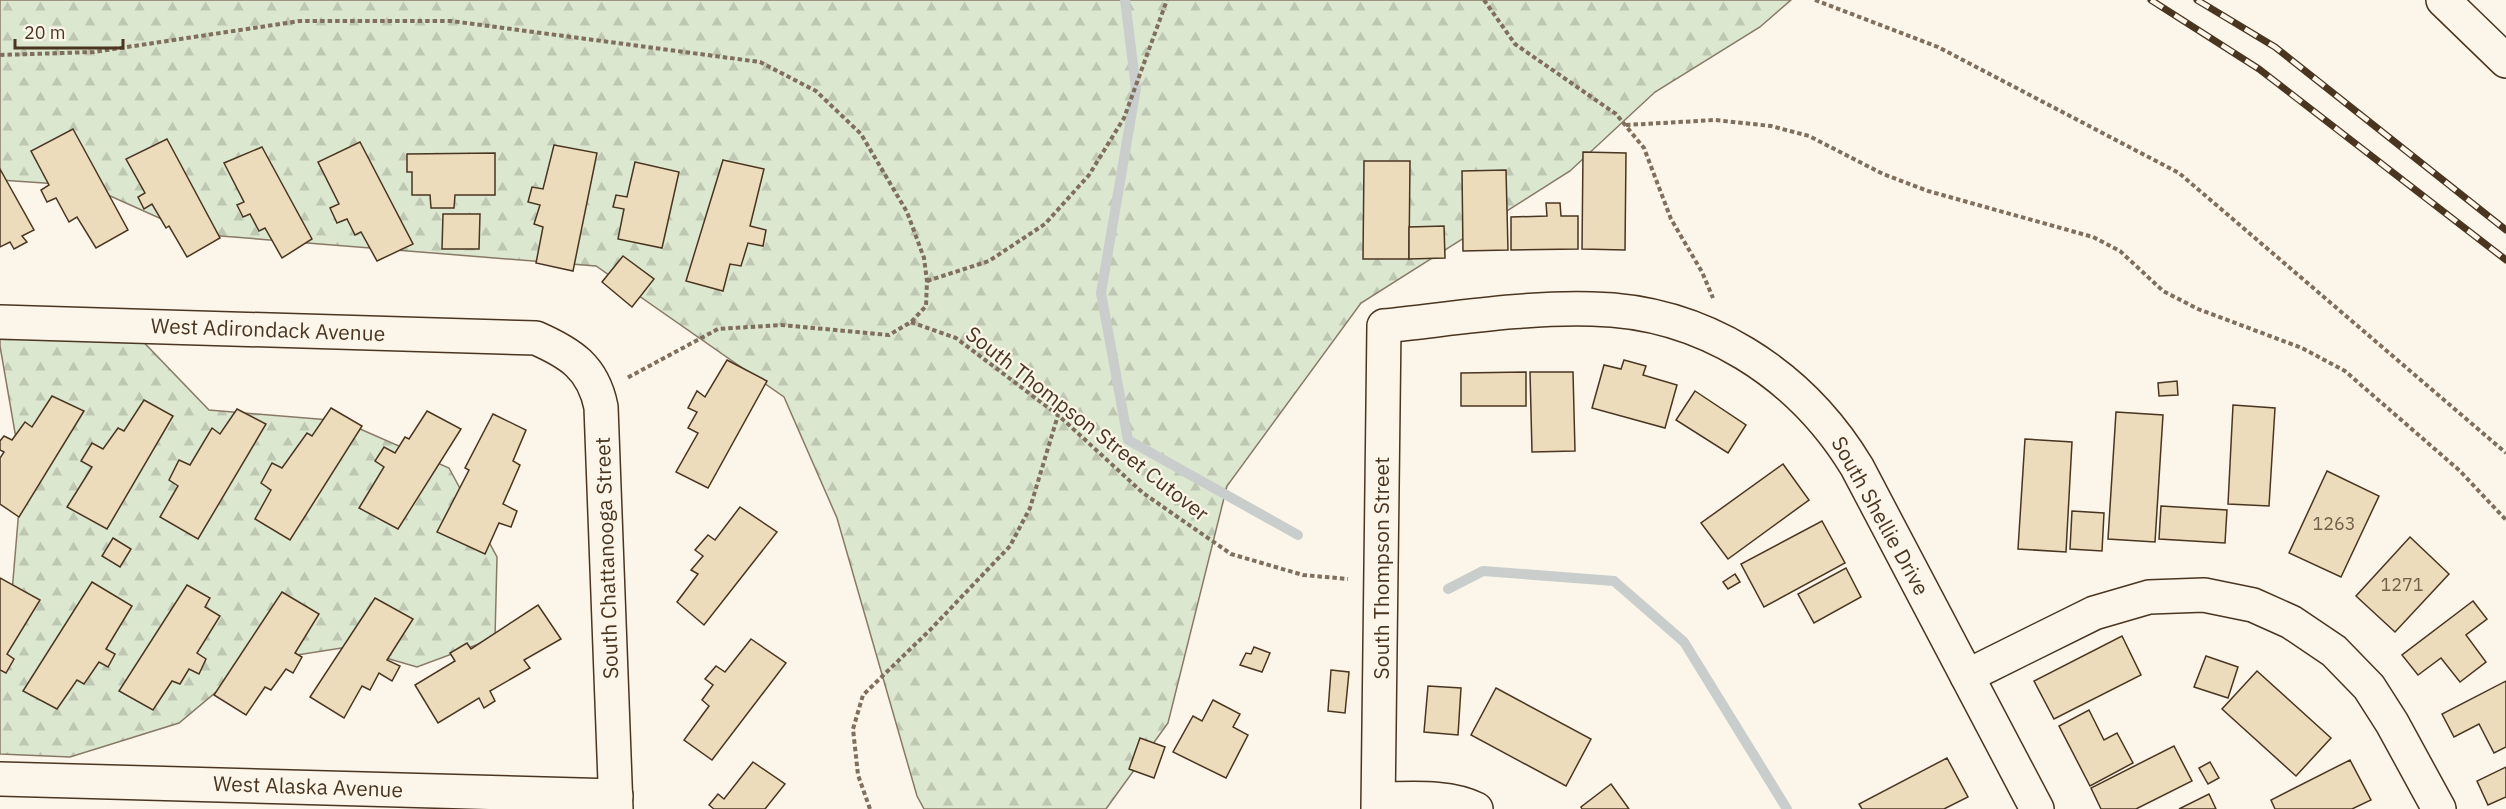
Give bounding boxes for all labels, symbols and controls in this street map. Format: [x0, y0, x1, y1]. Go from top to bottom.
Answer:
scale bar [15, 12, 123, 50]
text: 20 m [24, 21, 66, 44]
street label: West Adirondack Avenue [150, 311, 386, 347]
street label: South Thompson Street Cutover [960, 320, 1215, 527]
street label: South Shellie Drive [1826, 431, 1936, 600]
street label: South Chattanooga Street [588, 436, 624, 680]
street label: South Thompson Street [1367, 457, 1395, 679]
house number: 1263 [2312, 512, 2356, 535]
house number: 1271 [2380, 573, 2424, 596]
street label: West Alaska Avenue [213, 769, 404, 803]

